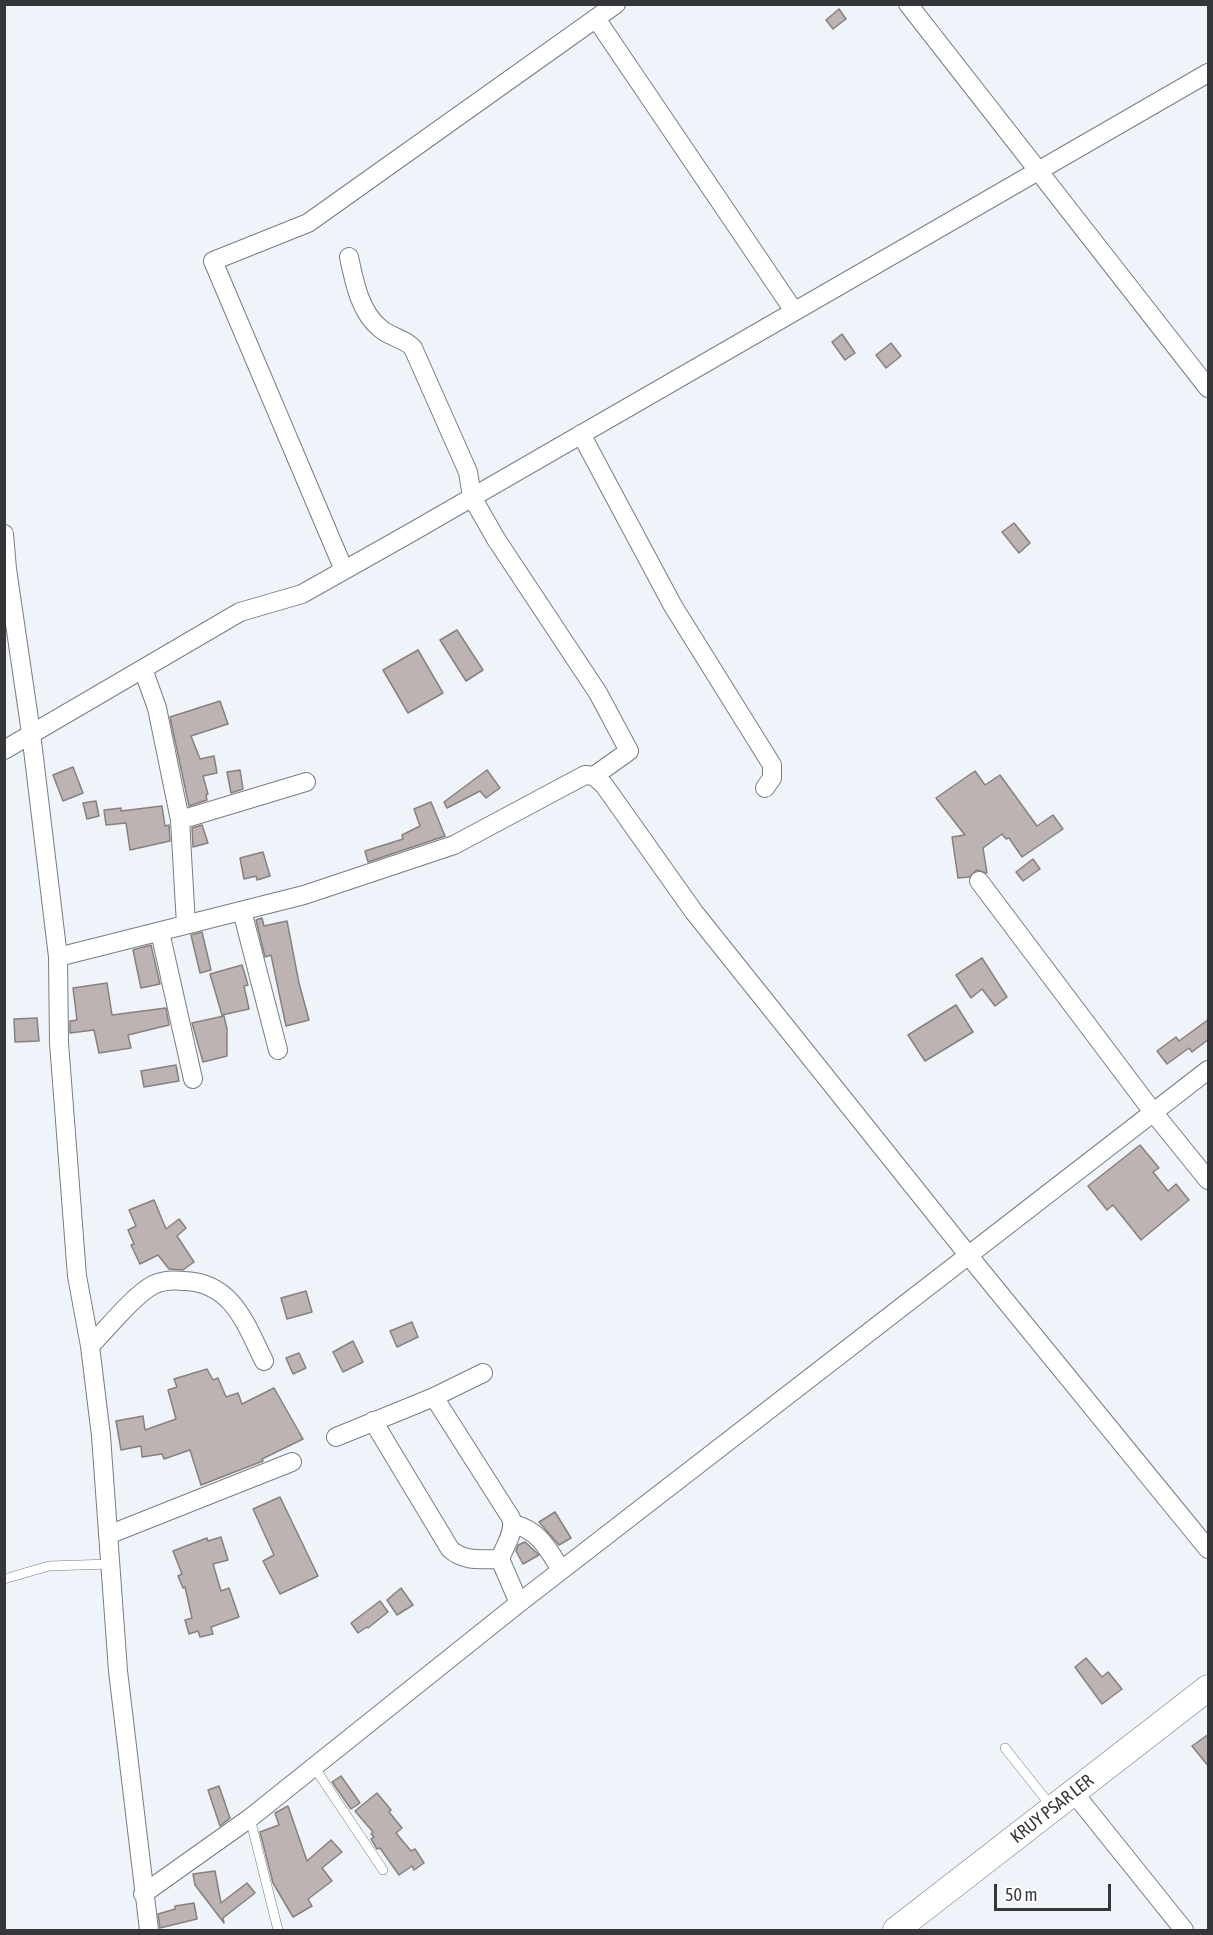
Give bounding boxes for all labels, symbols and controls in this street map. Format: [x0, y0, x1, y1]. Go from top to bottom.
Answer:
street label: KRUY PSAR LER [1006, 1770, 1098, 1848]
scale bar [997, 1872, 1114, 1910]
text: 50 m [1005, 1884, 1037, 1905]

